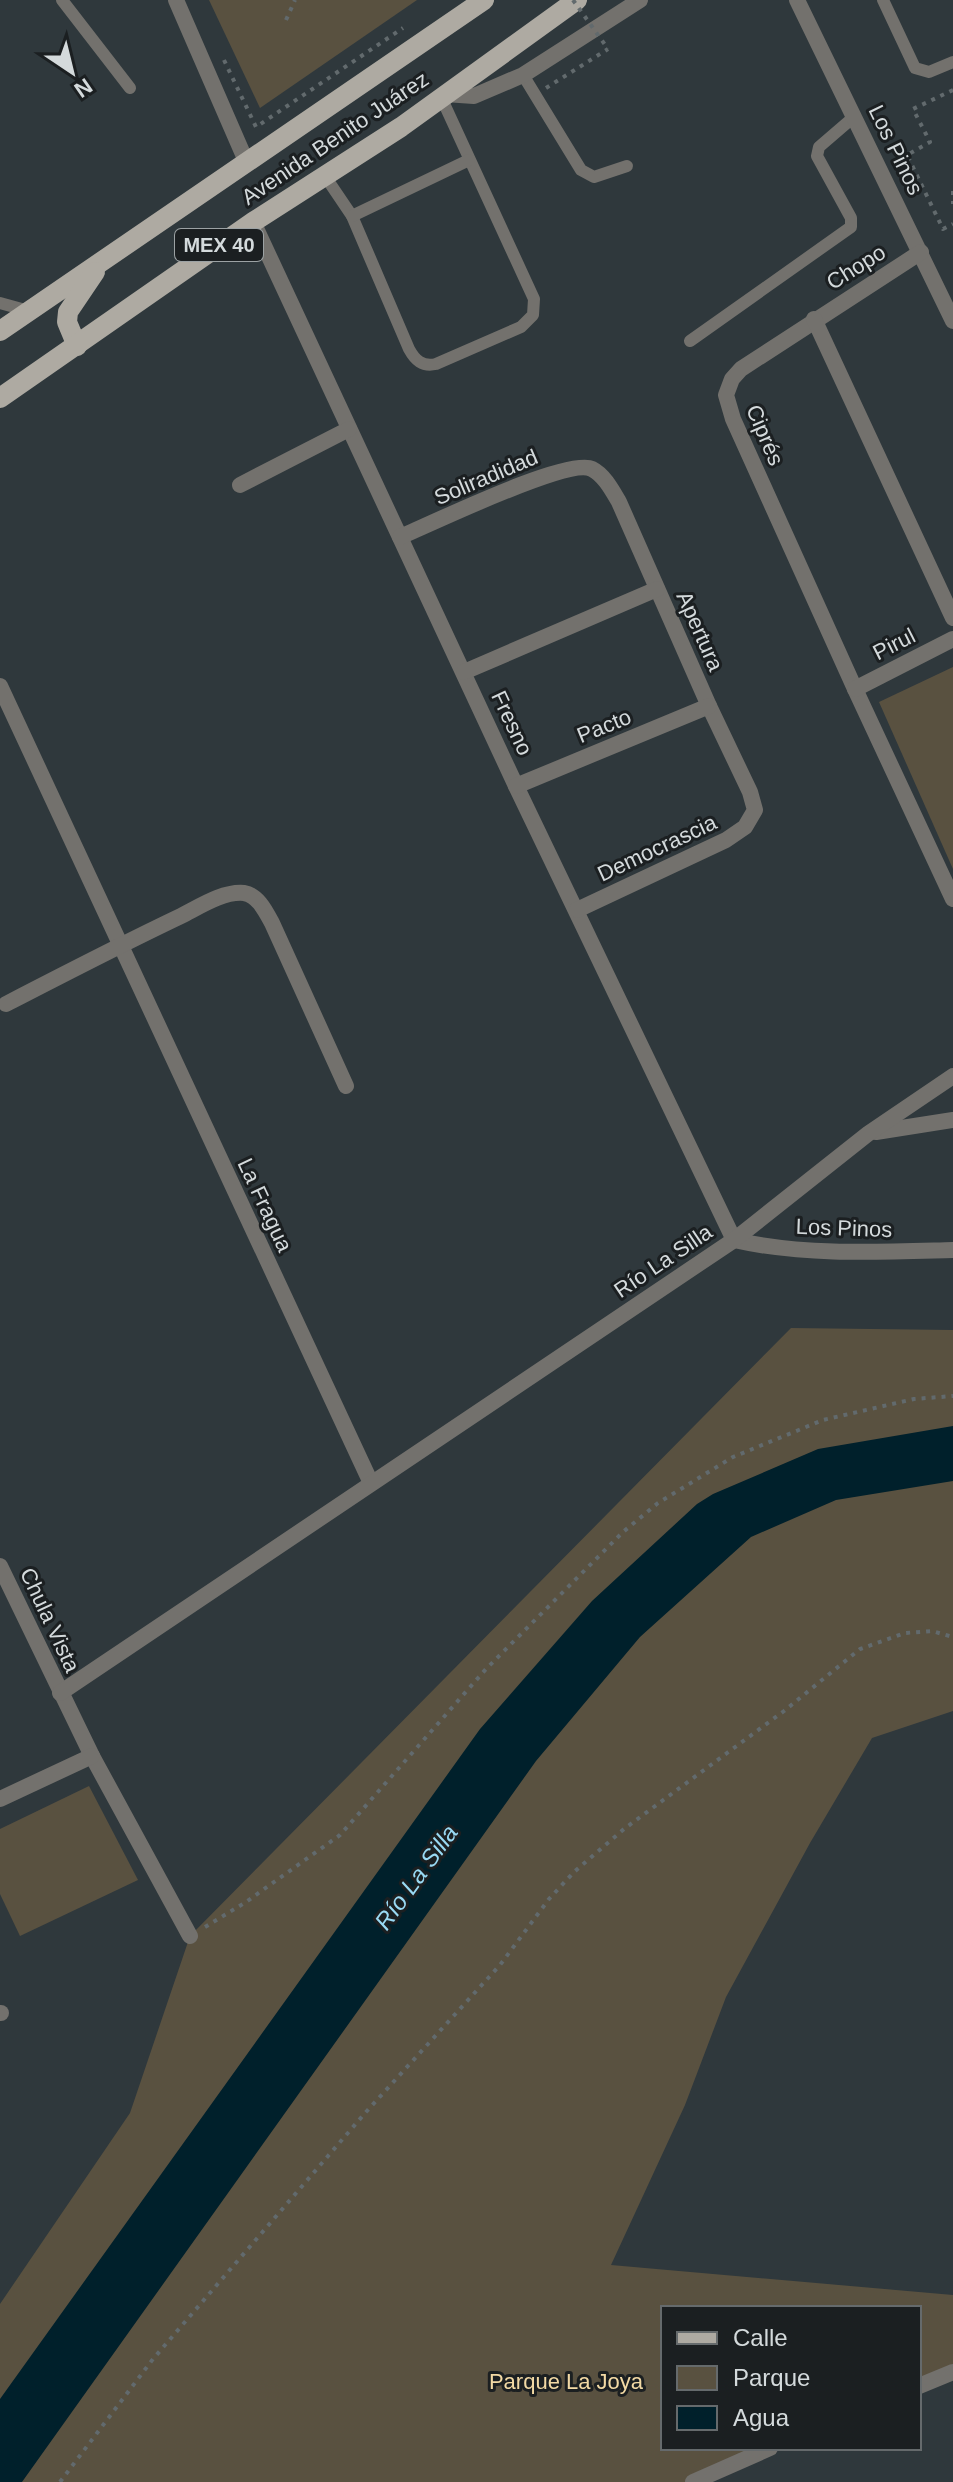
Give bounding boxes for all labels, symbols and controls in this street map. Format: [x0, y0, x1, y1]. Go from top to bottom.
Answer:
north arrow [32, 32, 112, 112]
street label: Avenida Benito Juárez [237, 66, 433, 210]
text: N [70, 73, 97, 103]
street label: Los Pinos [864, 101, 928, 199]
road number: MEX 40 [175, 229, 263, 261]
street label: Chopo [822, 239, 890, 295]
street label: Ciprés [741, 401, 789, 469]
street label: Soliradidad [430, 444, 542, 510]
street label: Apertura [671, 587, 729, 675]
street label: Pirul [869, 623, 919, 665]
street label: Fresno [486, 687, 538, 759]
street label: Pacto [573, 704, 635, 748]
street label: Democrascia [594, 809, 721, 886]
street label: La Fragua [232, 1154, 298, 1256]
street label: Los Pinos [795, 1214, 893, 1242]
street label: Río La Silla [609, 1219, 717, 1303]
street label: Chula Vista [15, 1564, 85, 1677]
water label: Río La Silla [369, 1819, 463, 1935]
legend [661, 2306, 921, 2450]
text: Calle [733, 2324, 788, 2351]
text: Parque [733, 2364, 810, 2391]
park label: Parque La Joya [489, 2369, 644, 2394]
text: Agua [733, 2404, 790, 2431]

